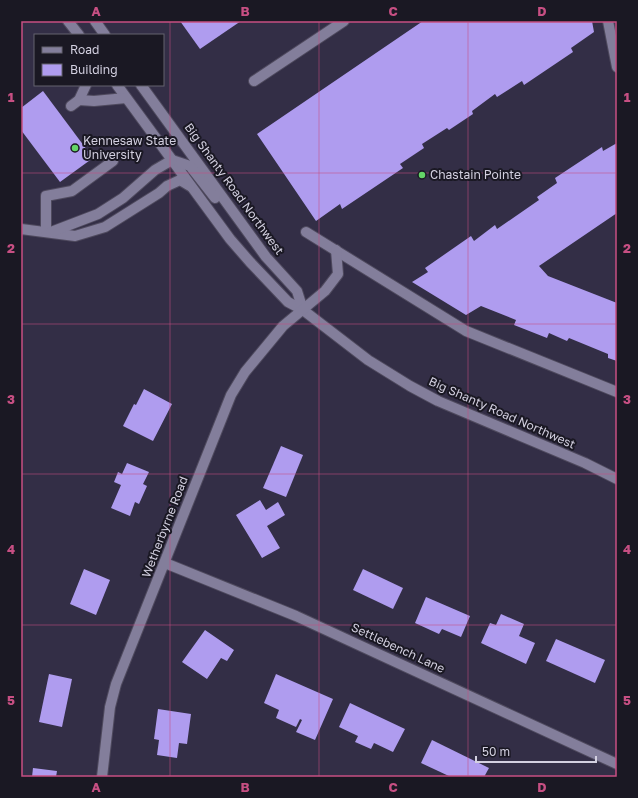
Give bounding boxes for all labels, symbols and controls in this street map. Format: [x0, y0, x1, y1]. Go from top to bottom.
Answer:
text: A [91, 3, 101, 19]
text: B [240, 3, 250, 19]
text: C [388, 3, 398, 19]
text: D [537, 3, 547, 19]
legend [34, 34, 164, 86]
text: Road [70, 42, 99, 57]
text: Building [70, 62, 118, 77]
text: 1 [8, 89, 15, 105]
text: 1 [624, 89, 631, 105]
street label: Big Shanty Road Northwest [182, 120, 287, 258]
place label: Kennesaw State University [83, 133, 176, 162]
marker: Kennesaw State University [70, 143, 80, 153]
place label: Chastain Pointe [430, 167, 521, 182]
marker: Chastain Pointe [417, 170, 427, 180]
text: 2 [7, 240, 15, 256]
text: 2 [623, 240, 631, 256]
street label: Big Shanty Road Northwest [427, 373, 578, 452]
text: 3 [7, 391, 15, 407]
text: 3 [623, 391, 631, 407]
street label: Wetherbyrne Road [138, 474, 191, 580]
text: 4 [7, 541, 15, 557]
text: 4 [623, 541, 631, 557]
street label: Settlebench Lane [349, 619, 447, 676]
text: 5 [7, 692, 15, 708]
text: 5 [623, 692, 631, 708]
scale bar [476, 738, 596, 764]
text: 50 m [482, 744, 510, 759]
text: A [91, 779, 101, 795]
text: B [240, 779, 250, 795]
text: C [388, 779, 398, 795]
text: D [537, 779, 547, 795]

